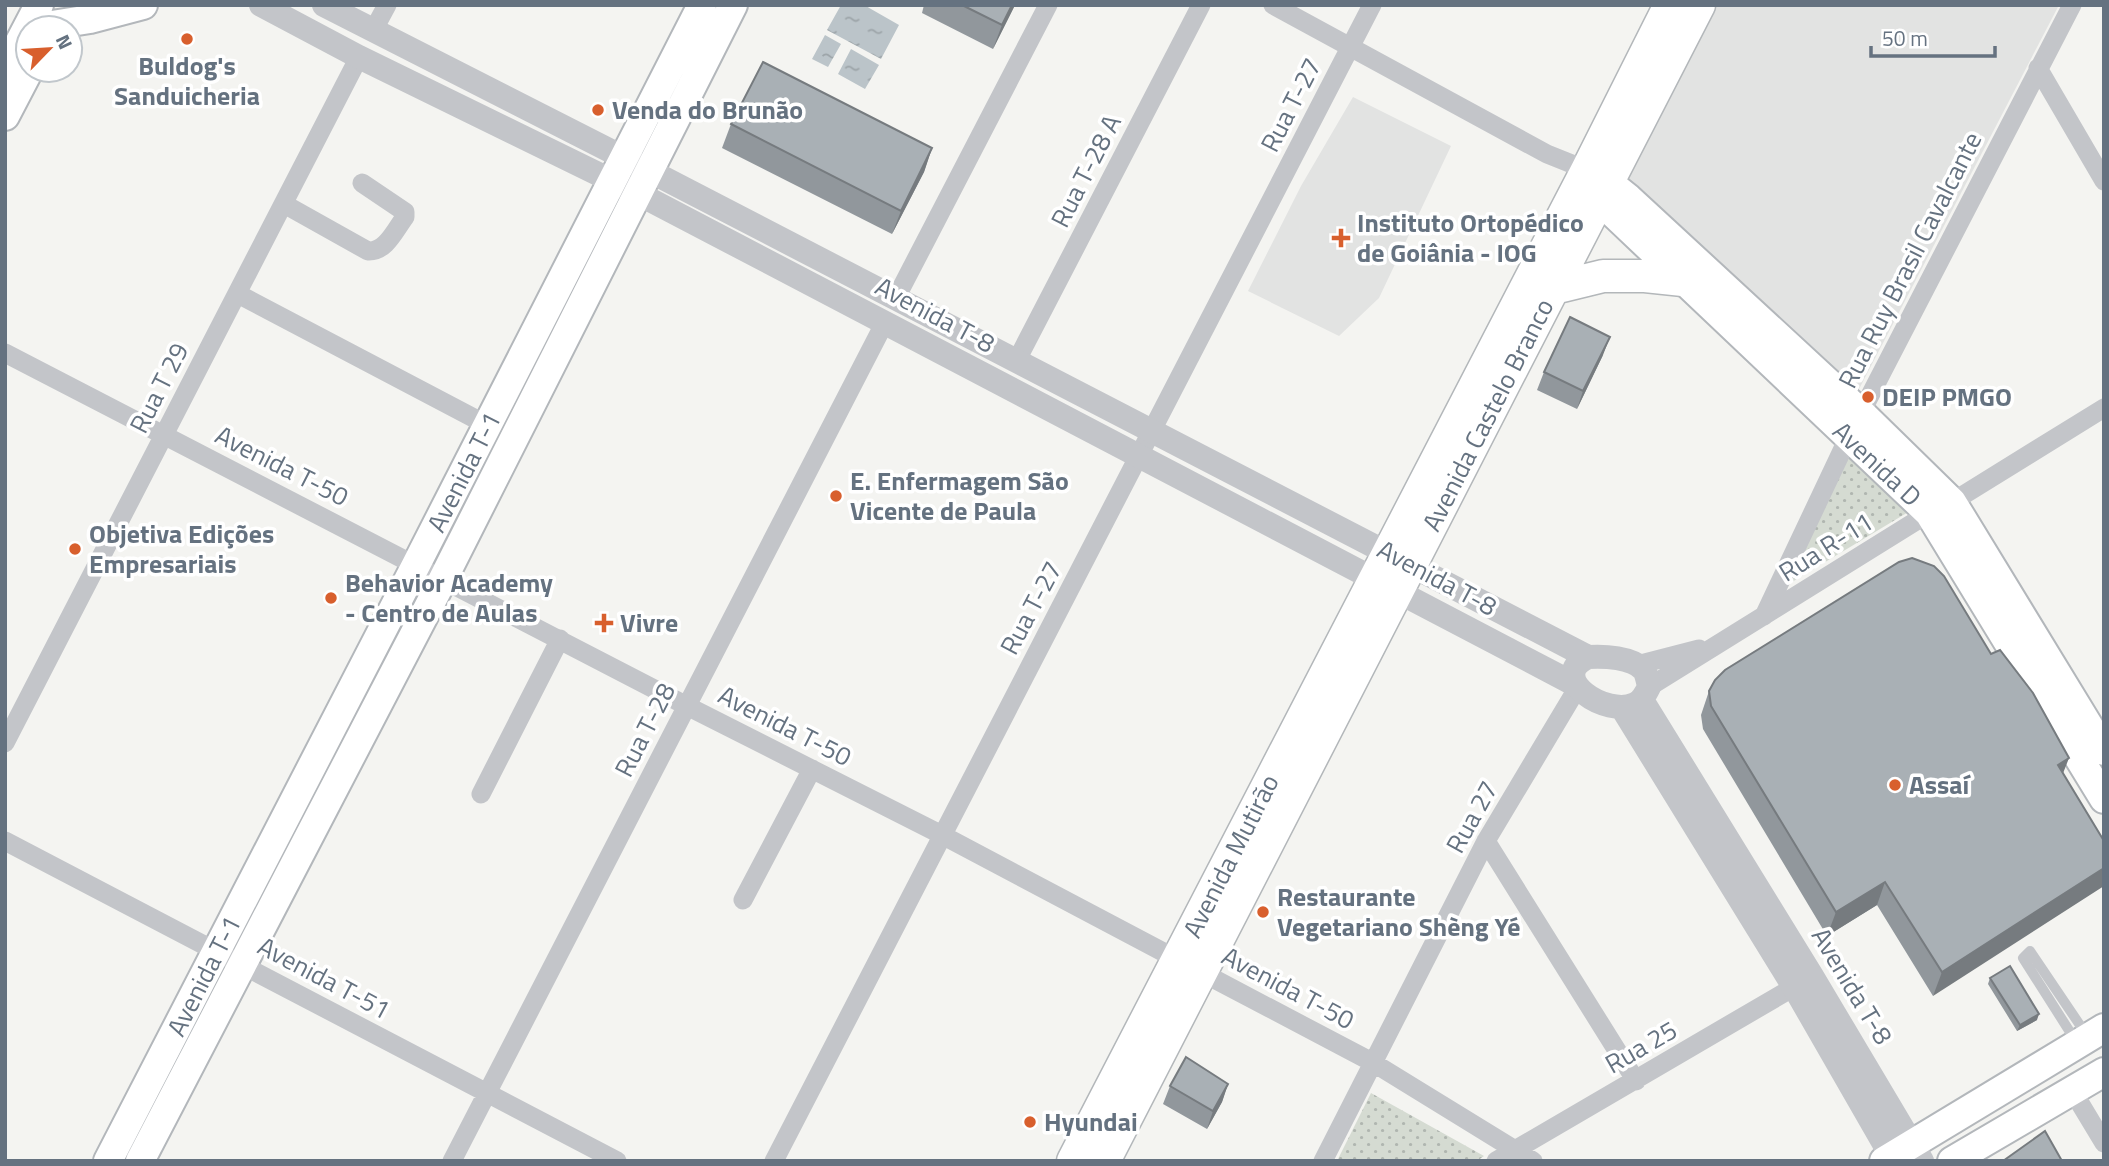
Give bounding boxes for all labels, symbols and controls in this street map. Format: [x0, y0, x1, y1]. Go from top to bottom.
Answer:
north arrow [14, 14, 84, 84]
scale bar [1871, 14, 1995, 58]
text: 50 m [1882, 22, 1928, 54]
text: N [49, 30, 81, 54]
marker: Buldog's Sanduicheria [179, 31, 195, 47]
place label: Buldog's Sanduicheria [114, 46, 260, 115]
street label: Rua T-27 [1250, 51, 1331, 159]
place label: Venda do Brunão [612, 90, 803, 129]
marker: Venda do Brunão [590, 102, 606, 118]
street label: Rua T-28 A [1040, 107, 1131, 234]
street label: Rua Ruy Brasil Cavalcante [1828, 125, 1991, 395]
place label: Instituto Ortopédico de Goiânia - IOG [1357, 203, 1584, 272]
marker: Instituto Ortopédico de Goiânia - IOG [1331, 228, 1351, 248]
street label: Avenida T-8 [868, 267, 1002, 362]
street label: Avenida Castelo Branco [1412, 292, 1563, 538]
street label: Rua T 29 [119, 336, 198, 440]
place label: DEIP PMGO [1882, 377, 2012, 416]
marker: DEIP PMGO [1860, 389, 1876, 405]
street label: Avenida T-1 [417, 405, 511, 539]
street label: Avenida D [1824, 412, 1931, 515]
street label: Avenida T-50 [209, 415, 356, 516]
place label: E. Enfermagem São Vicente de Paula [850, 461, 1069, 530]
marker: E. Enfermagem São Vicente de Paula [828, 488, 844, 504]
street label: Rua R-11 [1771, 502, 1880, 591]
place label: Objetiva Edições Empresariais [89, 514, 274, 583]
street label: Avenida T-8 [1370, 530, 1504, 625]
marker: Objetiva Edições Empresariais [67, 541, 83, 557]
street label: Rua T-27 [990, 554, 1071, 662]
place label: Behavior Academy - Centro de Aulas [345, 563, 553, 632]
marker: Behavior Academy - Centro de Aulas [323, 590, 339, 606]
place label: Vivre [620, 603, 678, 642]
marker: Vivre [594, 613, 614, 633]
street label: Avenida T-50 [712, 675, 859, 776]
street label: Rua T-28 [604, 676, 685, 784]
place label: Assaí [1909, 765, 1971, 804]
street label: Avenida Mutirão [1173, 767, 1289, 944]
street label: Rua 27 [1436, 773, 1507, 860]
marker: Assaí [1887, 777, 1903, 793]
place label: Restaurante Vegetariano Shèng Yé [1277, 877, 1520, 946]
marker: Restaurante Vegetariano Shèng Yé [1255, 904, 1271, 920]
street label: Avenida T-1 [157, 909, 251, 1043]
street label: Avenida T-8 [1802, 920, 1903, 1052]
street label: Avenida T-51 [251, 926, 397, 1029]
street label: Avenida T-50 [1215, 936, 1361, 1039]
street label: Rua 25 [1597, 1010, 1684, 1083]
place label: Hyundai [1044, 1102, 1138, 1141]
marker: Hyundai [1022, 1114, 1038, 1130]

